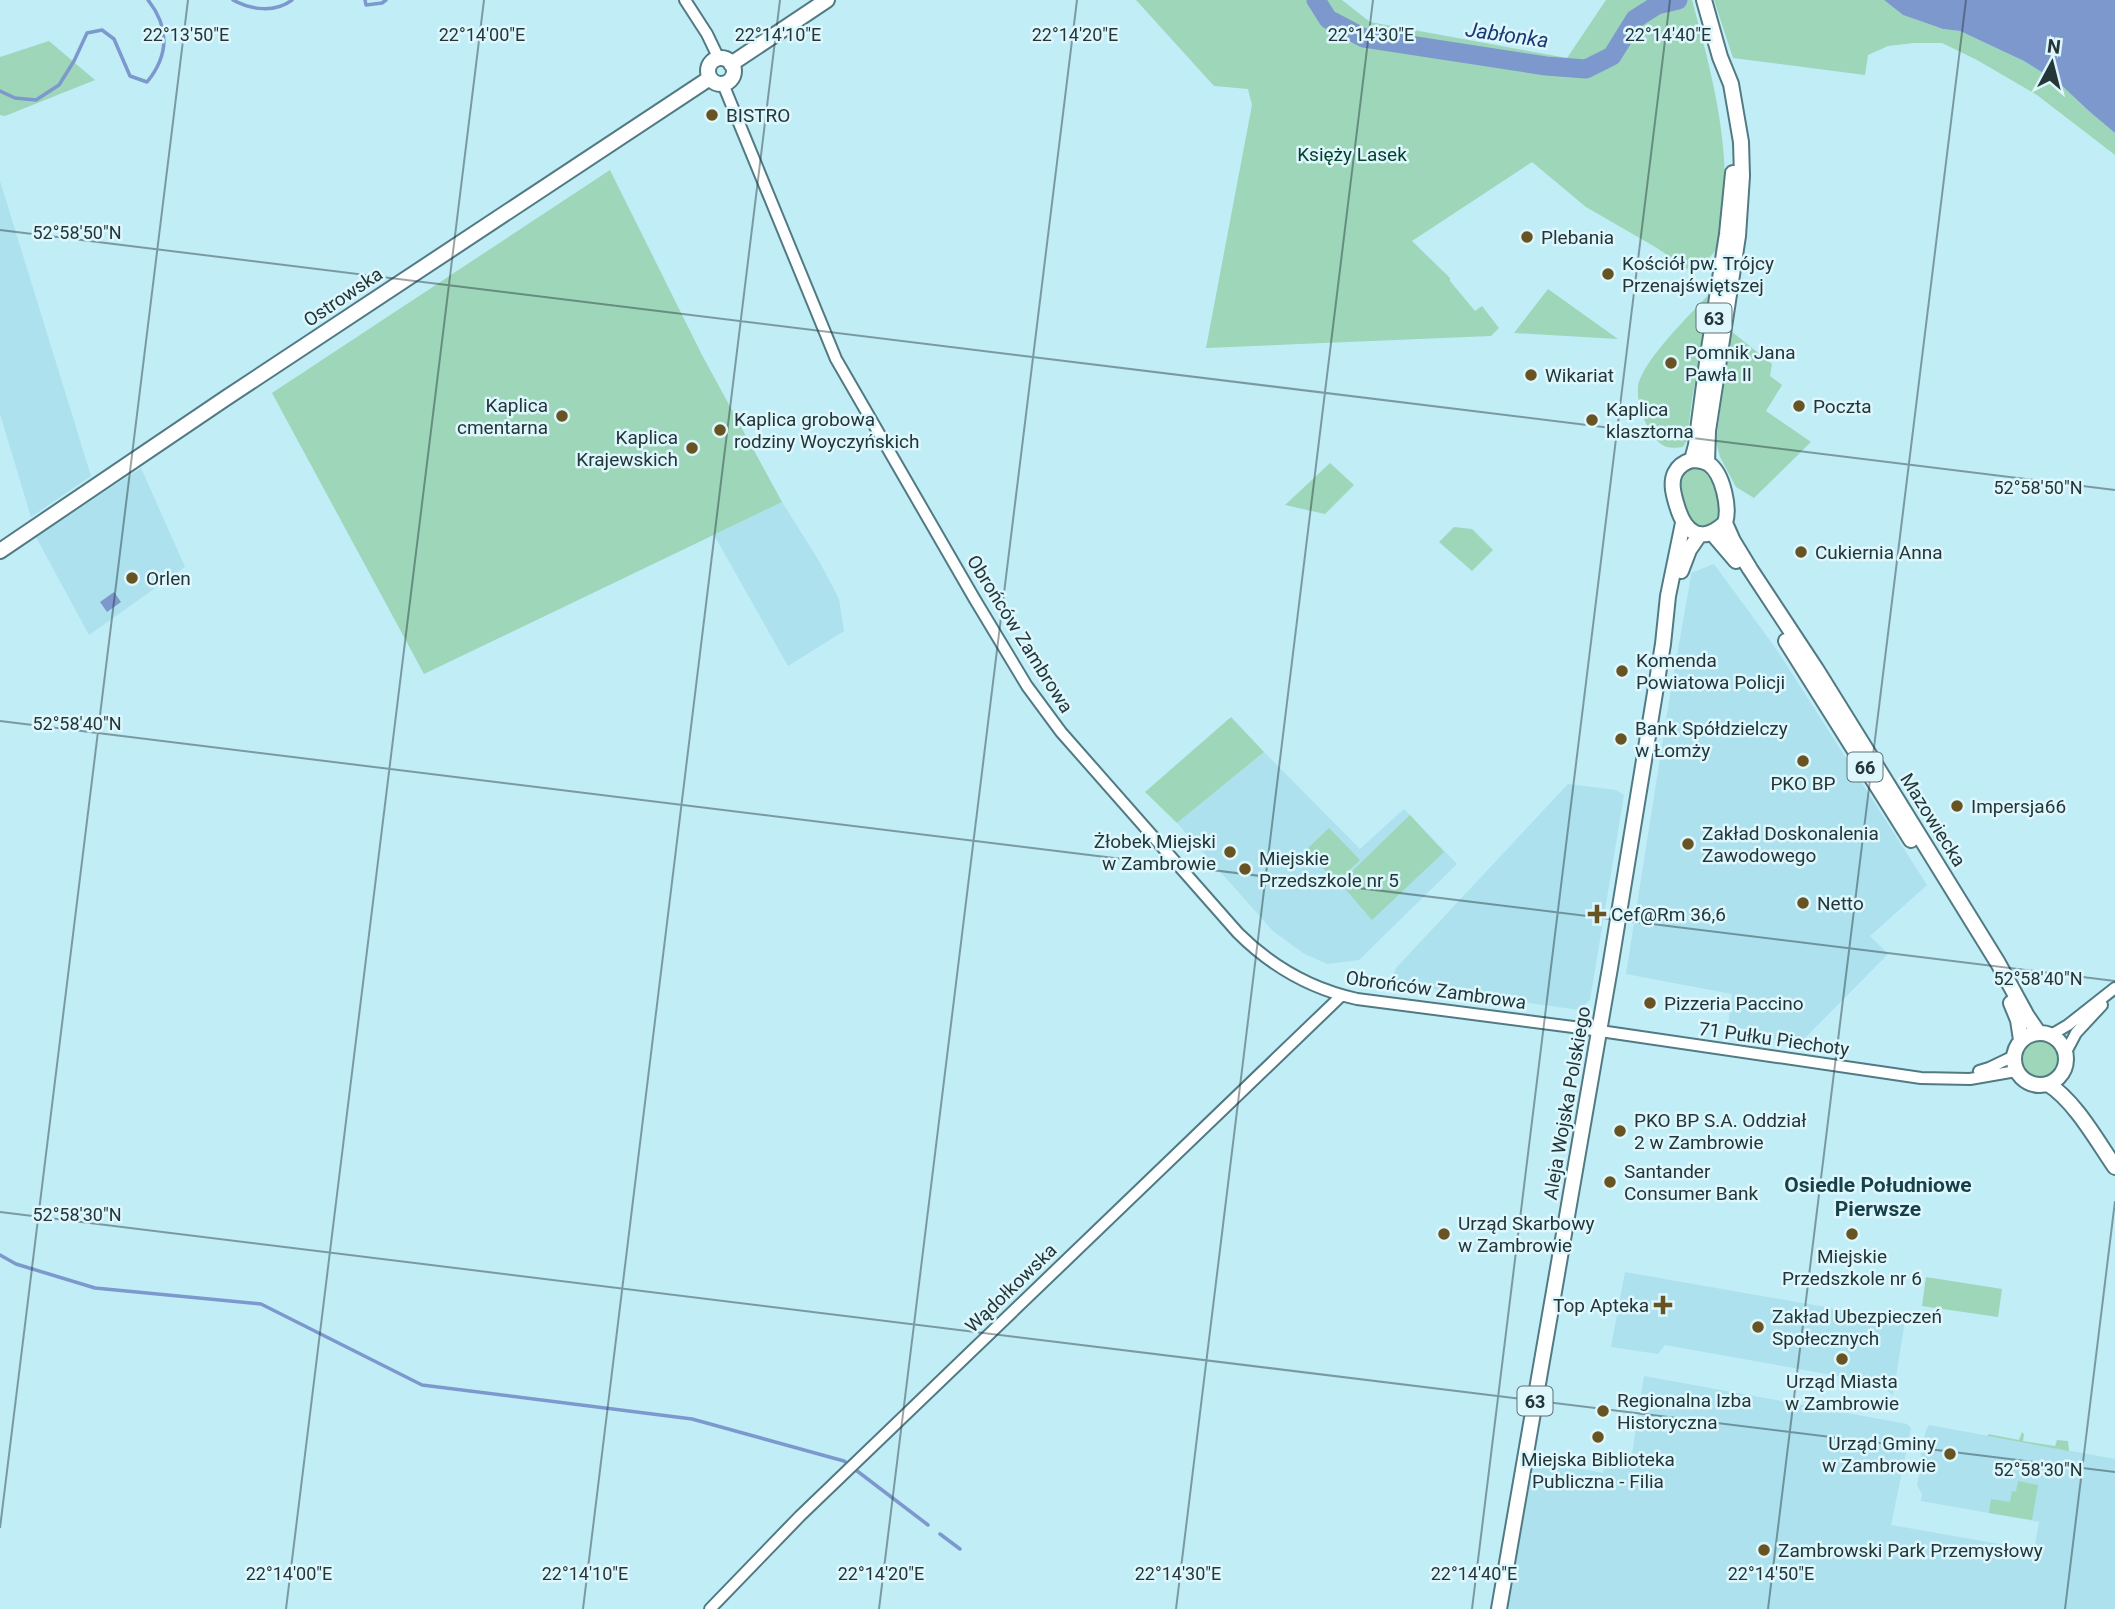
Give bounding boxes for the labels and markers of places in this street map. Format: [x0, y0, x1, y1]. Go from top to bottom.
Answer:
place label: BISTRO [726, 104, 790, 127]
marker: BISTRO [704, 107, 720, 123]
place label: Plebania [1541, 226, 1614, 249]
marker: Plebania [1519, 229, 1535, 245]
place label: Kościół pw. Trójcy Przenajświętszej [1622, 252, 1774, 297]
marker: Kościół pw. Trójcy Przenajświętszej [1600, 266, 1616, 282]
place label: Pomnik Jana Pawła II [1685, 341, 1795, 386]
marker: Pomnik Jana Pawła II [1663, 355, 1679, 371]
place label: Wikariat [1545, 364, 1614, 387]
marker: Wikariat [1523, 367, 1539, 383]
place label: Kaplica cmentarna [457, 394, 548, 439]
place label: Poczta [1813, 395, 1872, 418]
place label: Kaplica klasztorna [1606, 398, 1694, 443]
marker: Poczta [1791, 398, 1807, 414]
marker: Kaplica cmentarna [554, 408, 570, 424]
place label: Kaplica grobowa rodziny Woyczyńskich [734, 408, 920, 453]
marker: Kaplica klasztorna [1584, 412, 1600, 428]
marker: Kaplica grobowa rodziny Woyczyńskich [712, 422, 728, 438]
place label: Kaplica Krajewskich [576, 426, 678, 471]
marker: Kaplica Krajewskich [684, 440, 700, 456]
place label: Cukiernia Anna [1815, 541, 1942, 564]
marker: Cukiernia Anna [1793, 544, 1809, 560]
place label: Orlen [146, 567, 191, 590]
marker: Orlen [124, 570, 140, 586]
place label: Komenda Powiatowa Policji [1636, 649, 1785, 694]
marker: Komenda Powiatowa Policji [1614, 663, 1630, 679]
place label: Bank Spółdzielczy w Łomży [1635, 717, 1788, 762]
marker: Bank Spółdzielczy w Łomży [1613, 731, 1629, 747]
marker: PKO BP [1795, 753, 1811, 769]
place label: PKO BP [1770, 772, 1836, 795]
place label: Impersja66 [1971, 795, 2066, 818]
marker: Impersja66 [1949, 798, 1965, 814]
place label: Zakład Doskonalenia Zawodowego [1702, 822, 1879, 867]
place label: Żłobek Miejski w Zambrowie [1094, 830, 1216, 875]
marker: Zakład Doskonalenia Zawodowego [1680, 836, 1696, 852]
marker: Żłobek Miejski w Zambrowie [1222, 844, 1238, 860]
place label: Miejskie Przedszkole nr 5 [1259, 847, 1399, 892]
marker: Miejskie Przedszkole nr 5 [1237, 861, 1253, 877]
place label: Netto [1817, 892, 1864, 915]
marker: Netto [1795, 895, 1811, 911]
place label: Cef@Rm 36,6 [1611, 903, 1726, 926]
marker: Cef@Rm 36,6 [1589, 906, 1605, 922]
place label: Pizzeria Paccino [1664, 992, 1804, 1015]
marker: Pizzeria Paccino [1642, 995, 1658, 1011]
place label: PKO BP S.A. Oddział 2 w Zambrowie [1634, 1109, 1806, 1154]
marker: PKO BP S.A. Oddział 2 w Zambrowie [1612, 1123, 1628, 1139]
place label: Santander Consumer Bank [1624, 1160, 1759, 1205]
marker: Santander Consumer Bank [1602, 1174, 1618, 1190]
place label: Urząd Skarbowy w Zambrowie [1458, 1212, 1594, 1257]
marker: Urząd Skarbowy w Zambrowie [1436, 1226, 1452, 1242]
marker: Miejskie Przedszkole nr 6 [1844, 1226, 1860, 1242]
place label: Miejskie Przedszkole nr 6 [1782, 1245, 1922, 1290]
place label: Top Apteka [1553, 1294, 1649, 1317]
marker: Top Apteka [1655, 1297, 1671, 1313]
place label: Zakład Ubezpieczeń Społecznych [1772, 1305, 1942, 1350]
marker: Zakład Ubezpieczeń Społecznych [1750, 1319, 1766, 1335]
marker: Urząd Miasta w Zambrowie [1834, 1351, 1850, 1367]
place label: Urząd Miasta w Zambrowie [1785, 1370, 1899, 1415]
place label: Regionalna Izba Historyczna [1617, 1389, 1752, 1434]
marker: Regionalna Izba Historyczna [1595, 1403, 1611, 1419]
marker: Miejska Biblioteka Publiczna - Filia [1590, 1429, 1606, 1445]
place label: Urząd Gminy w Zambrowie [1822, 1432, 1936, 1477]
marker: Urząd Gminy w Zambrowie [1942, 1446, 1958, 1462]
place label: Miejska Biblioteka Publiczna - Filia [1521, 1448, 1675, 1493]
place label: Zambrowski Park Przemysłowy [1778, 1539, 2043, 1562]
marker: Zambrowski Park Przemysłowy [1756, 1542, 1772, 1558]

